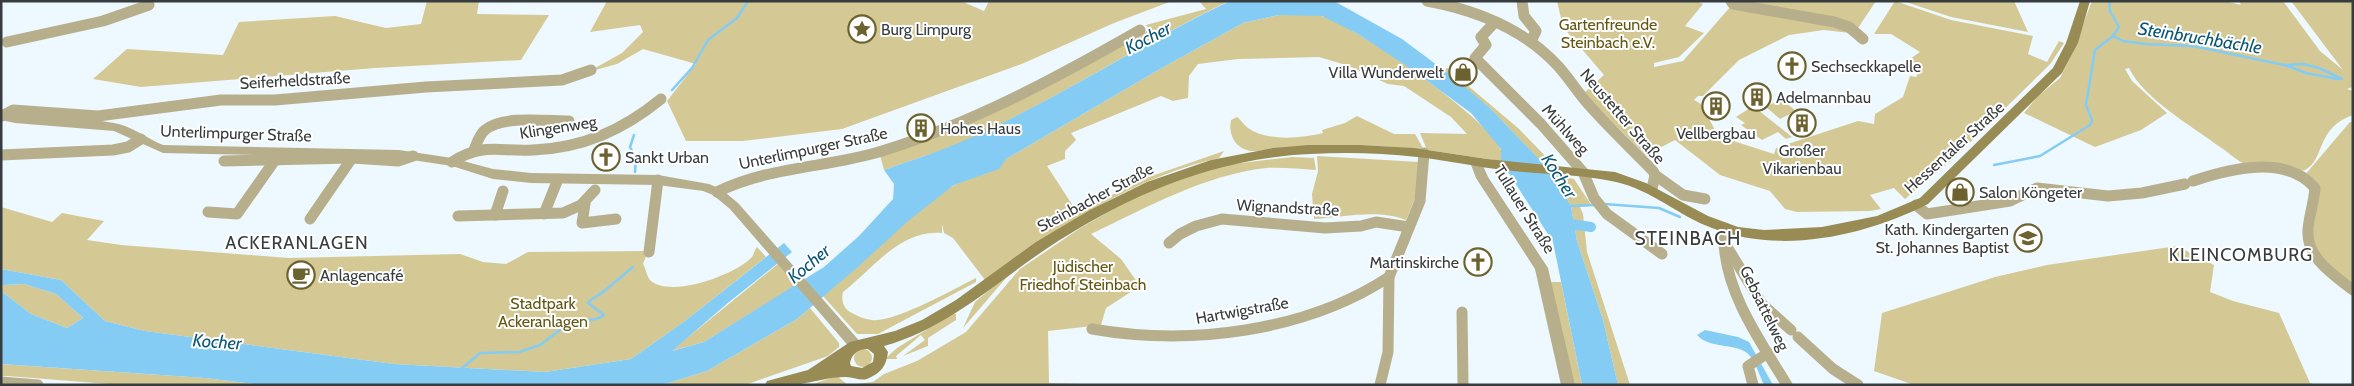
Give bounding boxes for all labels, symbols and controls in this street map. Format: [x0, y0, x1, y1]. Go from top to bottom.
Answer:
place icon: Burg Limpurg [847, 14, 877, 44]
park label: Gartenfreunde Steinbach e.V. [1559, 15, 1657, 52]
water label: Kocher [1121, 16, 1176, 59]
water label: Steinbruchbächle [2137, 17, 2263, 59]
place label: Burg Limpurg [881, 20, 972, 39]
church icon: Sechseckkapelle [1777, 51, 1807, 81]
shop icon: Villa Wunderwelt [1448, 57, 1478, 87]
place label: Sechseckkapelle [1811, 57, 1921, 76]
place label: Villa Wunderwelt [1328, 63, 1445, 82]
street label: Neustetter Straße [1576, 65, 1669, 168]
street label: Seiferheldstraße [239, 68, 351, 93]
building icon: Adelmannbau [1742, 82, 1772, 112]
place label: Adelmannbau [1776, 88, 1871, 107]
building icon: Vellbergbau [1701, 91, 1731, 121]
street label: Hessentaler Straße [1901, 98, 2008, 197]
street label: Mühlweg [1538, 100, 1594, 159]
building icon: Großer Vikarienbau [1787, 108, 1817, 138]
street label: Klingenweg [518, 112, 599, 143]
building icon: Hohes Haus [906, 113, 936, 143]
place label: Hohes Haus [940, 119, 1021, 138]
street label: Unterlimpurger Straße [160, 121, 312, 146]
street label: Unterlimpurger Straße [737, 123, 889, 174]
place label: Vellbergbau [1676, 124, 1756, 143]
place label: Großer Vikarienbau [1762, 141, 1842, 178]
church icon: Sankt Urban [591, 142, 621, 172]
place label: Sankt Urban [625, 148, 709, 167]
water label: Kocher [1536, 149, 1582, 204]
street label: Steinbacher Straße [1034, 159, 1157, 236]
street label: Tullauer Straße [1490, 162, 1559, 257]
shop icon: Salon Köngeter [1945, 177, 1975, 207]
place label: Salon Köngeter [1979, 183, 2083, 202]
street label: Wignandstraße [1236, 195, 1340, 220]
place label: Kath. Kindergarten St. Johannes Baptist [1875, 220, 2010, 257]
school or university icon: Kath. Kindergarten St. Johannes Baptist [2013, 223, 2043, 253]
district label: STEINBACH [1635, 227, 1741, 250]
district label: ACKERANLAGEN [225, 232, 369, 254]
water label: Kocher [783, 239, 836, 288]
district label: KLEINCOMBURG [2169, 244, 2313, 266]
church icon: Martinskirche [1463, 247, 1493, 277]
place label: Martinskirche [1369, 253, 1459, 272]
park label: Jüdischer Friedhof Steinbach [1020, 257, 1146, 294]
cafe icon: Anlagencafé [286, 260, 316, 290]
street label: Gebsattelweg [1736, 263, 1794, 355]
place label: Anlagencafé [320, 266, 404, 285]
street label: Hartwigstraße [1194, 293, 1290, 328]
park label: Stadtpark Ackeranlagen [498, 294, 588, 331]
water label: Kocher [192, 329, 244, 355]

